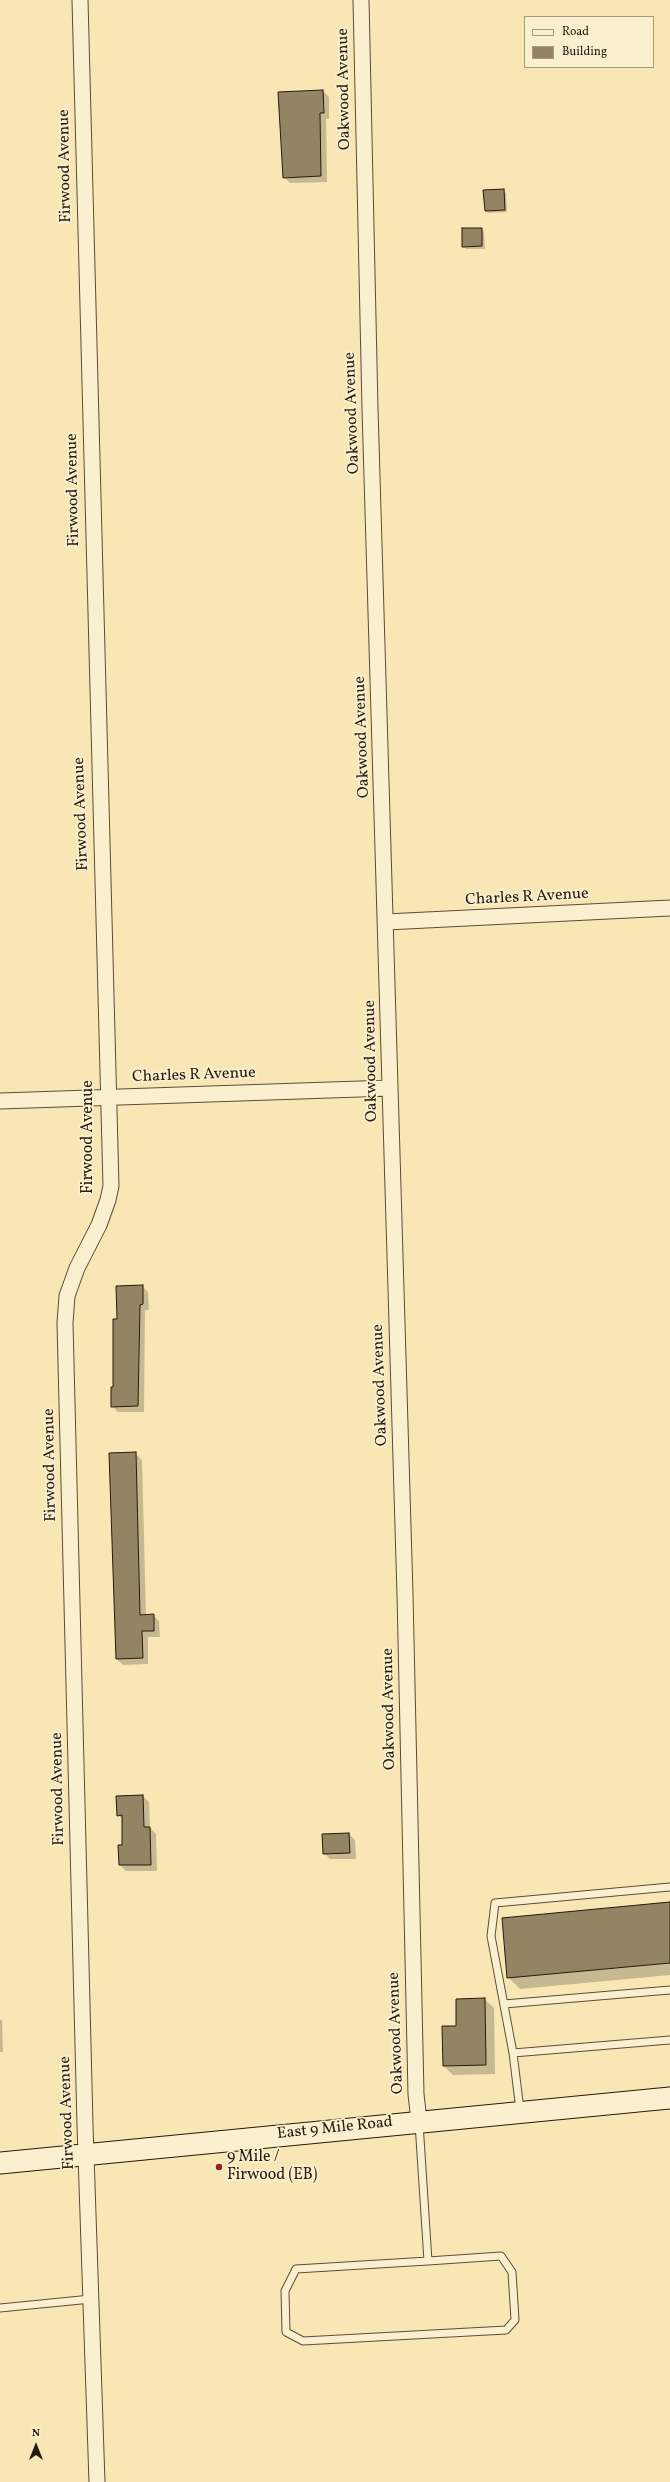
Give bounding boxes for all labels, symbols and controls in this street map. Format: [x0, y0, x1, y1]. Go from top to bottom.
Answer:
legend [524, 16, 654, 68]
text: Road [562, 24, 589, 40]
street label: Oakwood Avenue [334, 28, 356, 150]
text: Building [562, 44, 607, 60]
street label: Firwood Avenue [55, 109, 77, 223]
street label: Oakwood Avenue [341, 352, 365, 474]
street label: Firwood Avenue [63, 433, 85, 547]
street label: Oakwood Avenue [351, 676, 375, 798]
street label: Firwood Avenue [70, 757, 94, 871]
street label: Charles R Avenue [465, 885, 589, 911]
street label: Oakwood Avenue [361, 1000, 383, 1122]
street label: Charles R Avenue [132, 1064, 256, 1088]
street label: Firwood Avenue [79, 1080, 99, 1194]
street label: Oakwood Avenue [369, 1324, 393, 1446]
street label: Firwood Avenue [40, 1408, 62, 1522]
street label: Oakwood Avenue [379, 1648, 401, 1770]
street label: Firwood Avenue [48, 1732, 70, 1846]
street label: Oakwood Avenue [385, 1972, 409, 2094]
street label: Firwood Avenue [56, 2056, 80, 2170]
street label: East 9 Mile Road [276, 2113, 394, 2145]
place label: 9 Mile / Firwood (EB) [227, 2148, 317, 2186]
marker: 9 Mile / Firwood (EB) [214, 2162, 224, 2172]
north arrow [16, 2426, 56, 2466]
text: N [32, 2426, 40, 2441]

